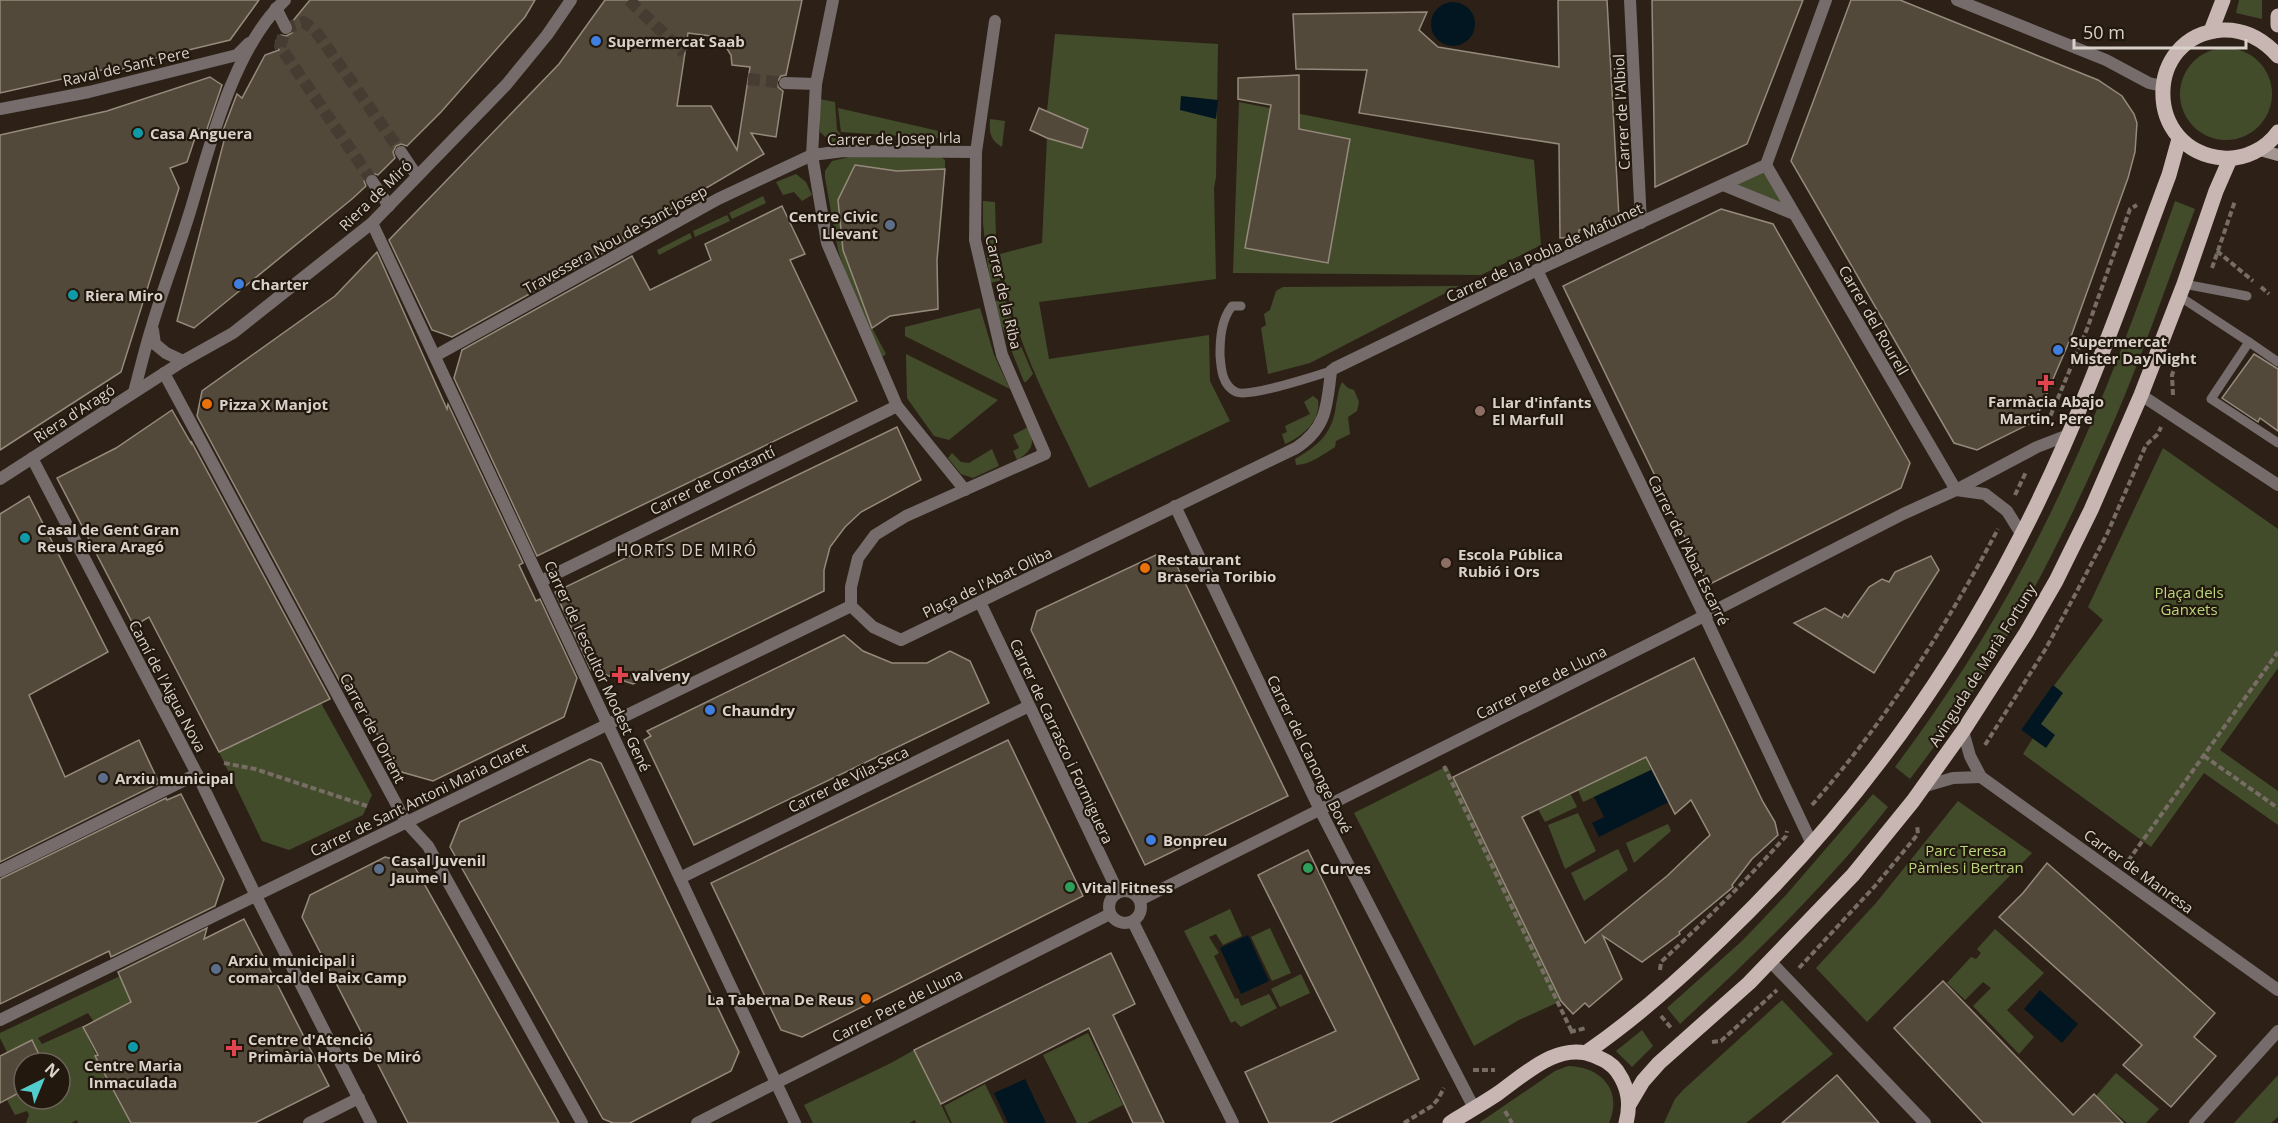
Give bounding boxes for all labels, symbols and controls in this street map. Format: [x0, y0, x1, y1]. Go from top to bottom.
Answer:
scale bar [2074, 12, 2246, 50]
text: 50 m [2083, 20, 2125, 44]
place label: Supermercat Saab [608, 31, 745, 51]
marker: Supermercat Saab [589, 34, 603, 48]
street label: Raval de Sant Pere [61, 42, 191, 90]
street label: Carrer de l'Albiol [1608, 53, 1634, 171]
place label: Casa Anguera [150, 123, 252, 143]
marker: Casa Anguera [131, 126, 145, 140]
street label: Carrer de Josep Irla [827, 127, 961, 149]
street label: Riera de Miró [334, 155, 416, 235]
street label: Travessera Nou de Sant Josep [519, 180, 711, 298]
street label: Carrer de la Pobla de Mafumet [1443, 198, 1645, 306]
place label: Centre Civic Llevant [789, 206, 878, 243]
marker: Centre Civic Llevant [883, 218, 897, 232]
street label: Carrer de la Riba [981, 233, 1027, 351]
street label: Carrer del Rourell [1834, 262, 1914, 378]
place label: Charter [251, 274, 309, 294]
marker: Charter [232, 277, 246, 291]
place label: Riera Miro [85, 285, 163, 305]
marker: Riera Miro [66, 288, 80, 302]
place label: Supermercat Mister Day Night [2070, 331, 2197, 368]
marker: Supermercat Mister Day Night [2051, 343, 2065, 357]
marker: Farmàcia Abajo Martin, Pere [2039, 376, 2053, 390]
street label: Riera d'Aragó [29, 379, 119, 447]
place label: Farmàcia Abajo Martin, Pere [1988, 391, 2104, 428]
place label: Llar d'infants El Marfull [1492, 392, 1591, 429]
place label: Pizza X Manjot [219, 394, 328, 414]
marker: Pizza X Manjot [200, 397, 214, 411]
marker: Llar d'infants El Marfull [1473, 404, 1487, 418]
street label: Carrer de Constantí [646, 440, 779, 519]
street label: Carrer de l'Abat Escarré [1644, 471, 1734, 629]
place label: Casal de Gent Gran Reus Riera Aragó [37, 519, 179, 556]
marker: Casal de Gent Gran Reus Riera Aragó [18, 531, 32, 545]
district label: HORTS DE MIRÓ [616, 539, 758, 561]
street label: Plaça de l'Abat Oliba [919, 542, 1055, 622]
place label: Escola Pública Rubió i Ors [1458, 544, 1563, 581]
place label: Restaurant Braseria Toribio [1157, 549, 1276, 586]
marker: Escola Pública Rubió i Ors [1439, 556, 1453, 570]
street label: Carrer de l'escultor Modest Gené [540, 557, 656, 775]
marker: Restaurant Braseria Toribio [1138, 561, 1152, 575]
street label: Avinguda de Marià Fortuny [1924, 579, 2041, 750]
park label: Plaça dels Ganxets [2154, 582, 2224, 619]
street label: Camí de l'Aigua Nova [125, 616, 211, 756]
street label: Carrer de Carrasco i Formiguera [1006, 635, 1118, 847]
street label: Carrer Pere de Lluna [1472, 640, 1610, 724]
place label: valveny [632, 665, 690, 685]
marker: valveny [613, 668, 627, 682]
street label: Carrer de l'Orient [336, 670, 410, 786]
street label: Carrer del Canonge Bové [1263, 671, 1357, 837]
place label: Chaundry [722, 700, 795, 720]
marker: Chaundry [703, 703, 717, 717]
street label: Carrer de Sant Antoni Maria Claret [307, 737, 531, 861]
street label: Carrer de Vila-Seca [784, 741, 912, 817]
place label: Arxiu municipal [115, 768, 234, 788]
marker: Arxiu municipal [96, 771, 110, 785]
street label: Carrer de Manresa [2080, 824, 2198, 918]
place label: Bonpreu [1163, 830, 1227, 850]
marker: Bonpreu [1144, 833, 1158, 847]
park label: Parc Teresa Pàmies i Bertran [1908, 840, 2024, 877]
place label: Casal Juvenil Jaume I [389, 850, 486, 887]
place label: Curves [1320, 858, 1371, 878]
marker: Curves [1301, 861, 1315, 875]
marker: Casal Juvenil Jaume I [372, 862, 386, 876]
place label: Vital Fitness [1082, 877, 1173, 897]
marker: Vital Fitness [1063, 880, 1077, 894]
place label: Arxiu municipal i comarcal del Baix Camp [228, 950, 407, 987]
marker: Arxiu municipal i comarcal del Baix Camp [209, 962, 223, 976]
street label: Carrer Pere de Lluna [828, 963, 966, 1047]
place label: La Taberna De Reus [707, 989, 854, 1009]
marker: La Taberna De Reus [859, 992, 873, 1006]
place label: Centre d'Atenció Primària Horts De Miró [248, 1029, 421, 1066]
marker: Centre d'Atenció Primària Horts De Miró [225, 1039, 243, 1057]
marker: Centre Maria Inmaculada [126, 1040, 140, 1054]
north arrow [12, 1051, 72, 1111]
place label: Centre Maria Inmaculada [84, 1055, 182, 1092]
text: N [40, 1058, 64, 1083]

